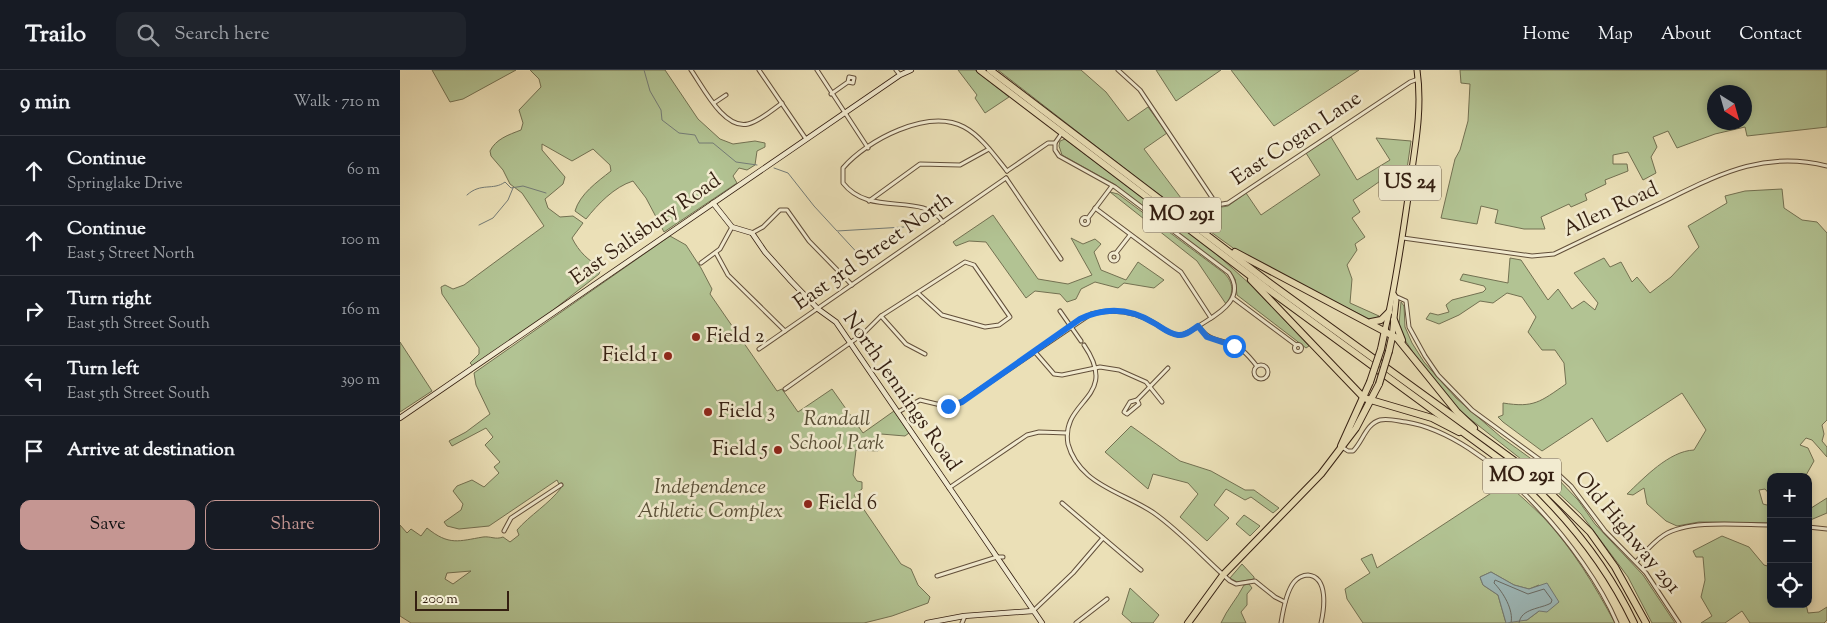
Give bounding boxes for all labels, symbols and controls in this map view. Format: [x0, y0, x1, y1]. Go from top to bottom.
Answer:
search box [116, 12, 466, 57]
text: Trailo [25, 18, 86, 52]
icon: search [134, 21, 162, 49]
text: Search here [174, 21, 270, 48]
text: Home [1523, 22, 1570, 48]
text: Map [1598, 22, 1633, 48]
text: About [1661, 22, 1711, 48]
text: Contact [1739, 22, 1802, 48]
street label: East Cogan Lane [1226, 84, 1368, 194]
north arrow [1707, 85, 1752, 130]
text: 9 min [20, 88, 70, 118]
text: Walk · 710 m [293, 91, 380, 114]
text: Continue [67, 146, 146, 173]
icon: ahead [20, 157, 48, 185]
text: 60 m [347, 159, 380, 182]
road number: US 24 [1379, 166, 1441, 200]
street label: East Salisbury Road [565, 167, 728, 293]
text: Springlake Drive [67, 173, 183, 196]
street label: Allen Road [1558, 175, 1664, 245]
street label: East 3rd Street North [788, 186, 960, 318]
road number: MO 291 [1143, 198, 1221, 232]
text: Continue [67, 216, 146, 243]
icon: ahead [20, 227, 48, 255]
text: 100 m [341, 229, 380, 252]
text: East 5 Street North [67, 243, 195, 266]
text: Turn right [67, 286, 151, 313]
icon: right [20, 297, 48, 325]
text: 160 m [342, 299, 380, 322]
street label: North Jennings Road [835, 306, 968, 478]
text: East 5th Street South [67, 313, 210, 336]
place label: Field 2 [706, 322, 765, 352]
marker: Field 2 [690, 331, 702, 343]
route start [1223, 335, 1246, 358]
place label: Field 1 [602, 341, 658, 371]
marker: Field 1 [662, 350, 674, 362]
text: Turn left [67, 356, 139, 383]
icon: left [20, 367, 48, 395]
text: 390 m [341, 369, 380, 392]
text: East 5th Street South [67, 383, 210, 406]
route end [937, 395, 960, 418]
place label: Field 3 [718, 397, 775, 427]
park label: Randall School Park [790, 405, 885, 459]
marker: Field 3 [702, 406, 714, 418]
place label: Field 5 [712, 435, 768, 465]
icon: arrive [20, 437, 48, 465]
text: Arrive at destination [67, 437, 235, 464]
marker: Field 5 [772, 444, 784, 456]
road number: MO 291 [1483, 458, 1561, 494]
street label: Old Highway 291 [1567, 465, 1687, 601]
park label: Independence Athletic Complex [637, 473, 783, 527]
map controls [1767, 473, 1812, 608]
button: + [1767, 473, 1812, 518]
place label: Field 6 [818, 489, 877, 519]
marker: Field 6 [802, 498, 814, 510]
button: Save [20, 500, 195, 550]
button: Share [205, 500, 380, 550]
button: − [1767, 518, 1812, 563]
button: locate [1767, 563, 1812, 608]
scale bar [415, 588, 509, 611]
text: 200 m [422, 590, 458, 610]

